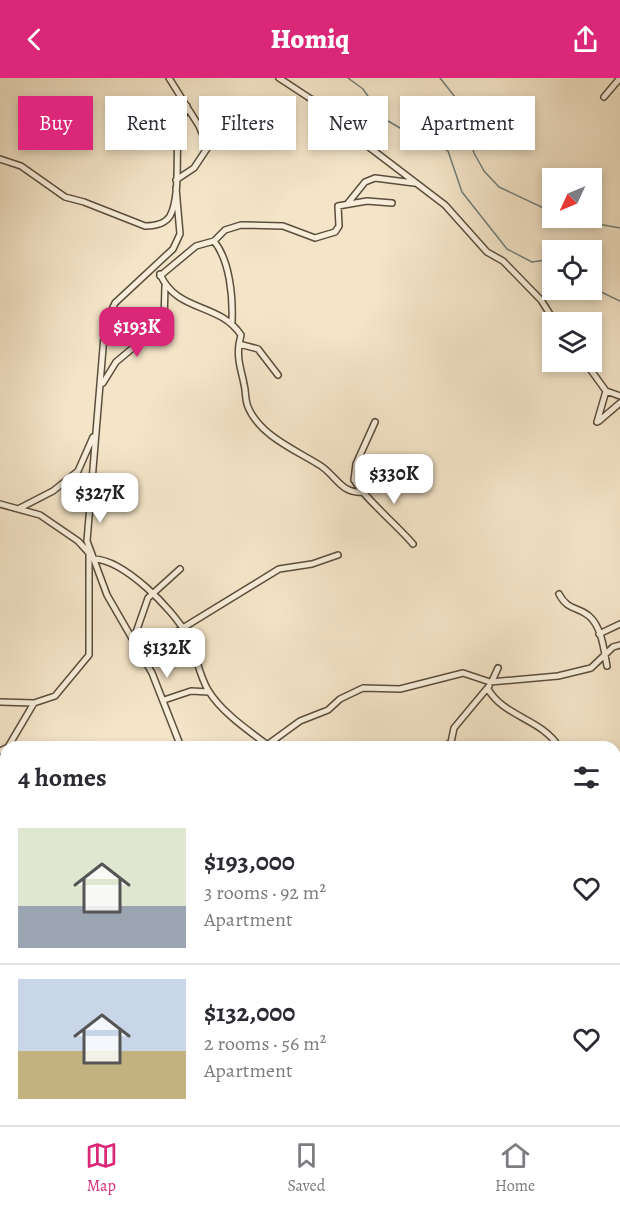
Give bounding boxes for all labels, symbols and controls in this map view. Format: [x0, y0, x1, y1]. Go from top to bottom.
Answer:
text: Homiq [271, 21, 349, 57]
icon: back [18, 23, 51, 56]
icon: share [569, 23, 602, 56]
chip: Buy [18, 96, 93, 150]
chip: Rent [105, 96, 187, 150]
chip: Filters [199, 96, 296, 150]
chip: New [308, 96, 388, 150]
chip: Apartment [400, 96, 535, 150]
north arrow [542, 168, 602, 228]
map controls [542, 168, 602, 372]
button: locate [542, 240, 602, 300]
pin: $193K [95, 307, 179, 358]
button: layers [542, 312, 602, 372]
text: $193K [113, 313, 161, 340]
pin: $330K [352, 454, 436, 505]
text: $330K [369, 460, 419, 487]
pin: $327K [58, 473, 142, 524]
text: $327K [75, 479, 125, 506]
pin: $132K [125, 628, 209, 679]
text: $132K [143, 634, 191, 661]
text: 4 homes [18, 760, 107, 795]
icon: filters [570, 761, 603, 794]
text: $193,000 [204, 844, 295, 879]
icon: home [66, 852, 138, 924]
icon: heart [570, 872, 603, 905]
text: 3 rooms · 92 m² [204, 879, 326, 906]
text: Apartment [204, 906, 293, 933]
text: $132,000 [204, 995, 295, 1030]
icon: home [66, 1003, 138, 1075]
icon: heart [570, 1023, 603, 1056]
text: 2 rooms · 56 m² [204, 1030, 326, 1057]
text: Apartment [204, 1057, 293, 1084]
tab: Map [85, 1139, 118, 1197]
tab: Saved [287, 1139, 325, 1197]
tab: Home [495, 1139, 535, 1197]

